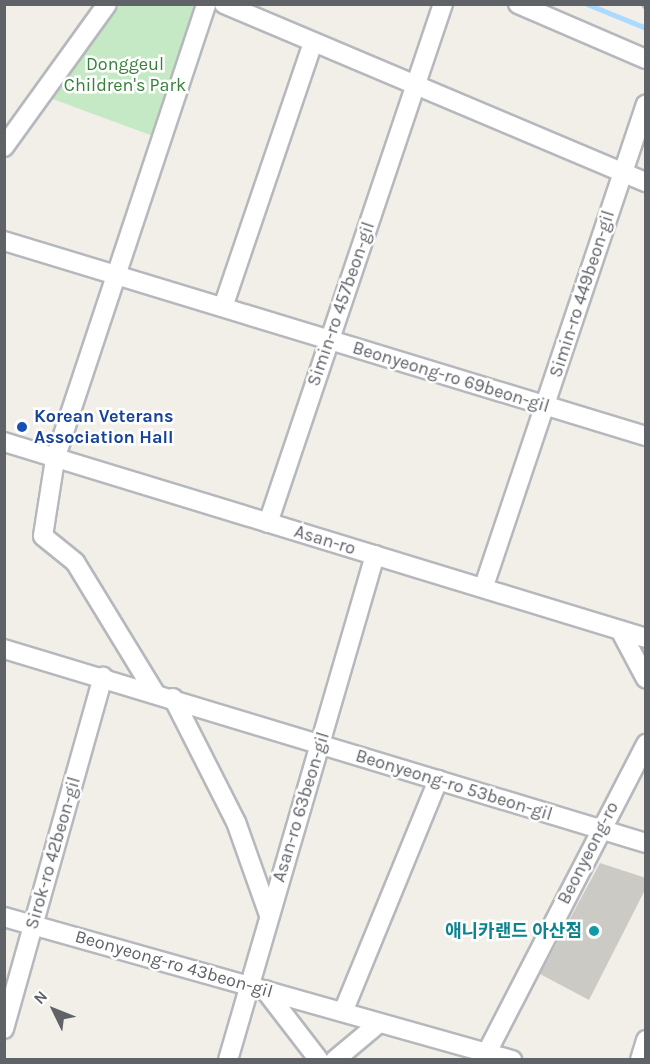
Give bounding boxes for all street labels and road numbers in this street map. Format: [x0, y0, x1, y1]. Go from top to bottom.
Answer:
street label: Simin-ro 449beon-gil [545, 208, 619, 380]
street label: Simin-ro 457beon-gil [303, 219, 379, 389]
street label: Beonyeong-ro 69beon-gil [350, 337, 552, 417]
street label: Asan-ro [292, 520, 358, 560]
street label: Asan-ro 63beon-gil [268, 729, 334, 885]
street label: Beonyeong-ro 53beon-gil [353, 745, 555, 825]
street label: Sirok-ro 42beon-gil [21, 774, 85, 932]
street label: Beonyeong-ro [553, 798, 623, 908]
street label: Beonyeong-ro 43beon-gil [73, 925, 275, 1003]

